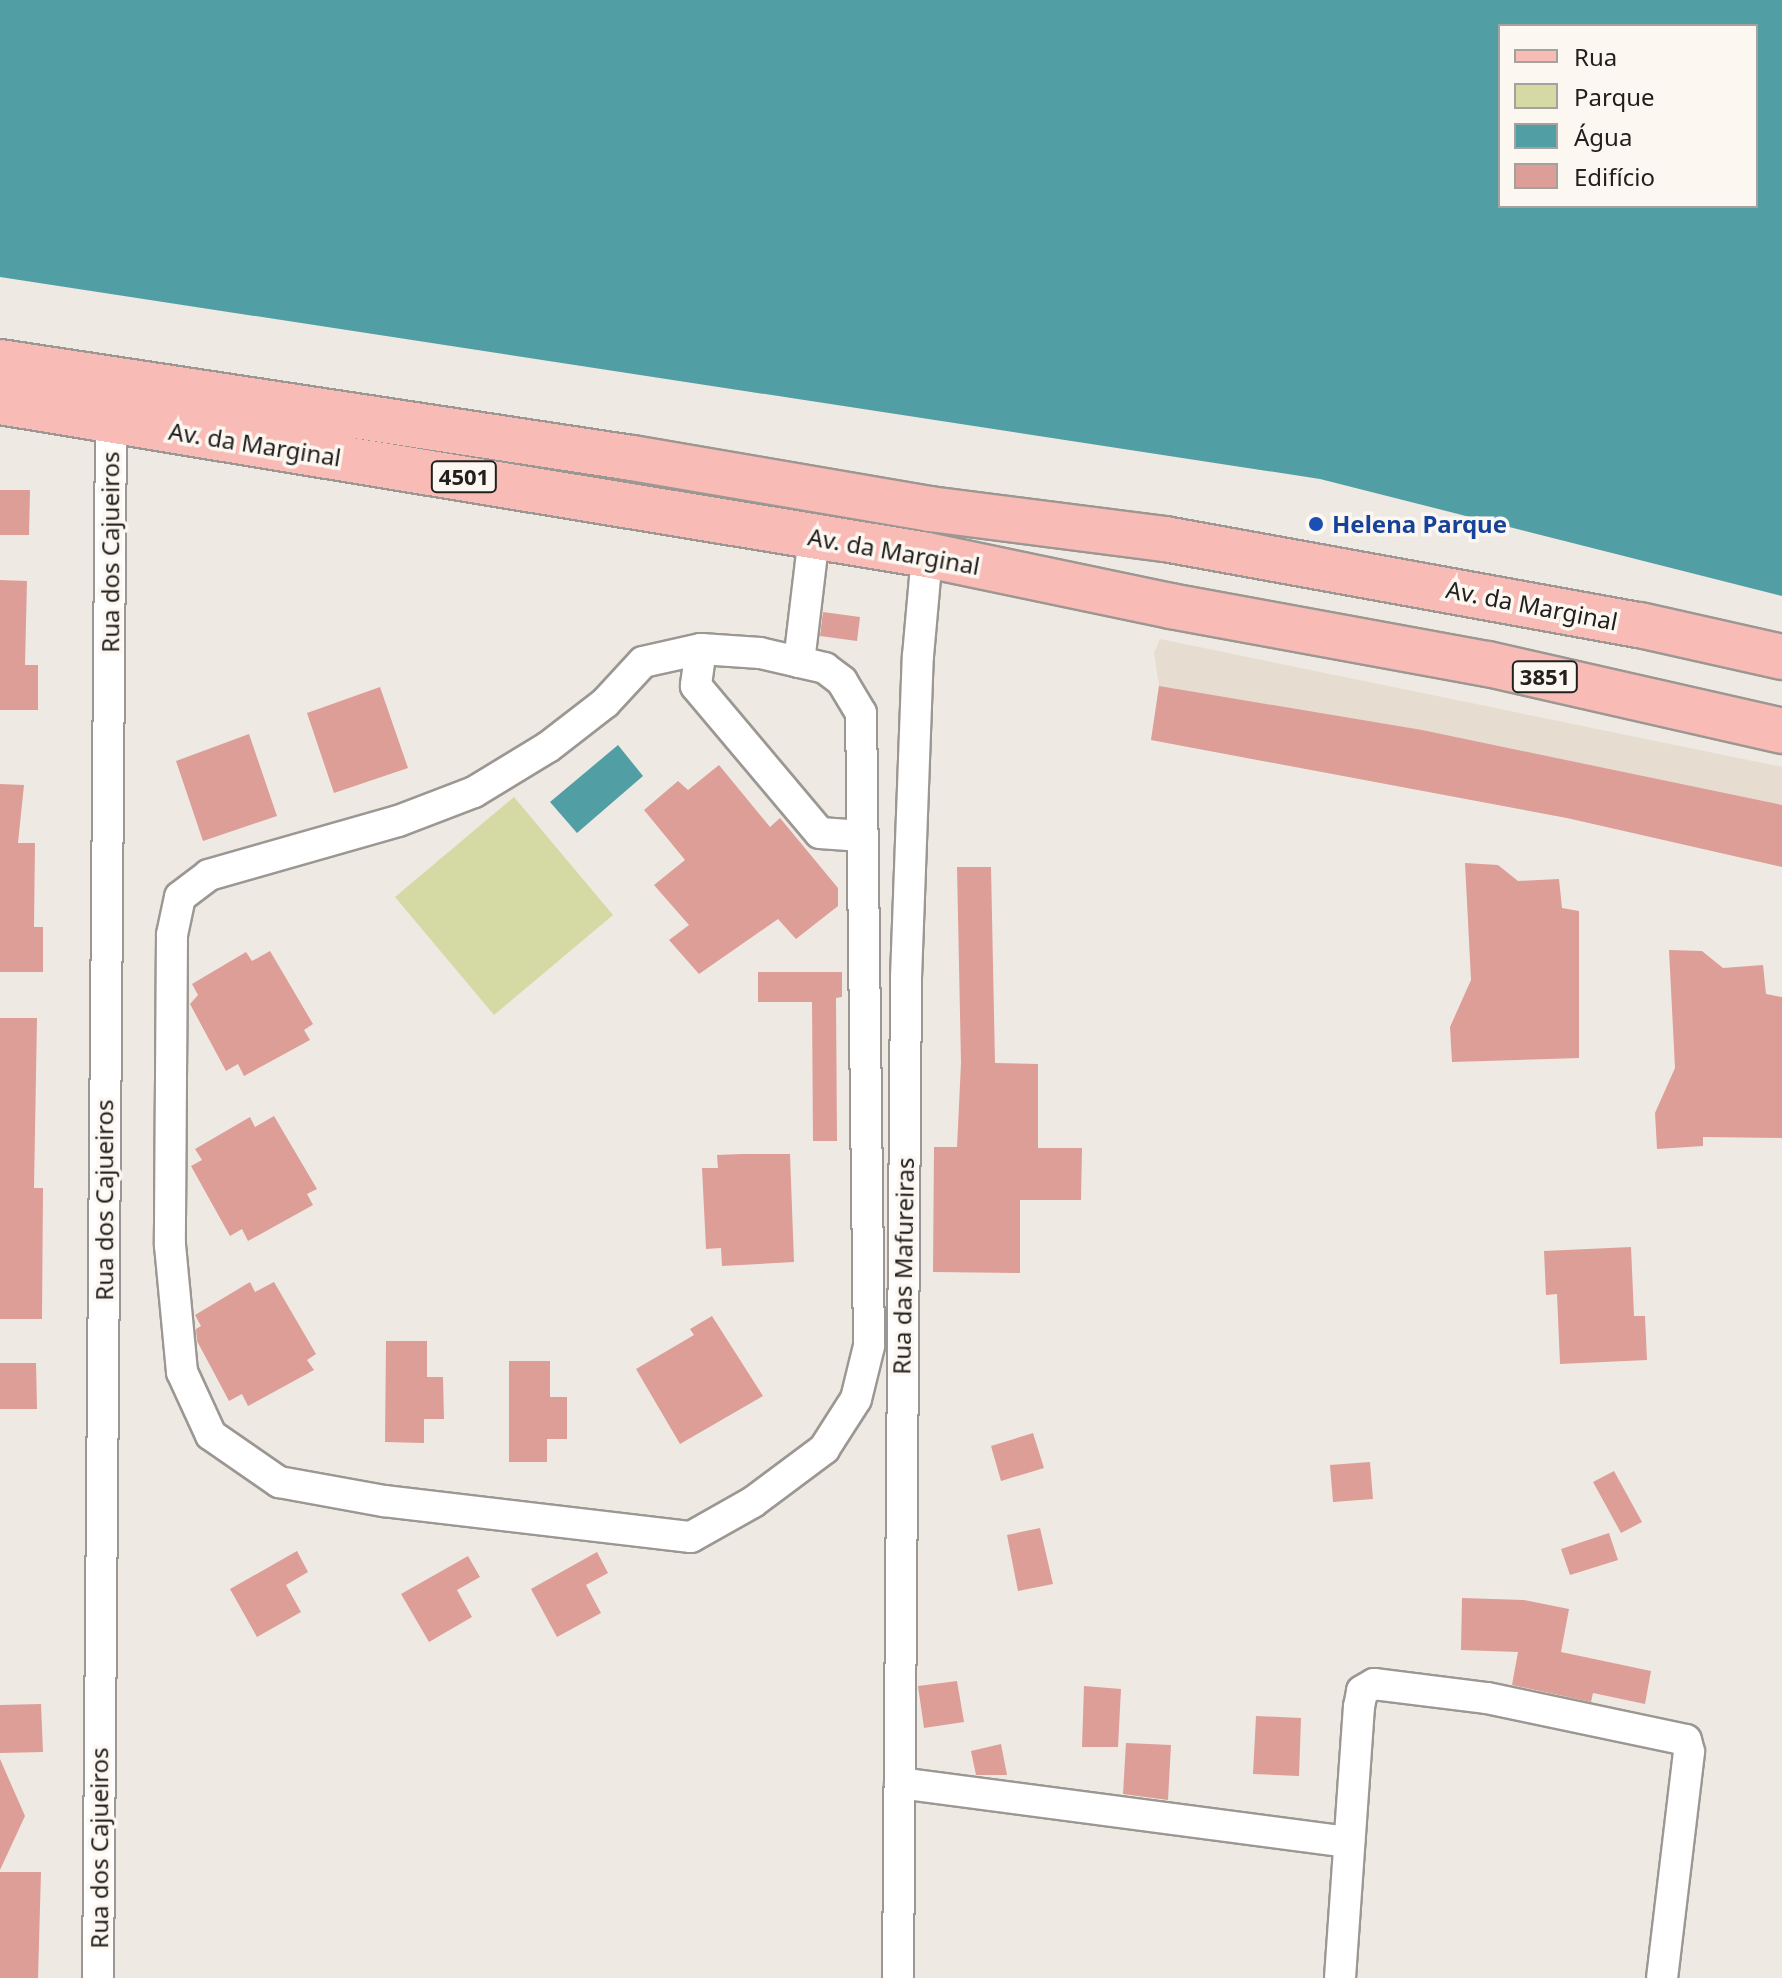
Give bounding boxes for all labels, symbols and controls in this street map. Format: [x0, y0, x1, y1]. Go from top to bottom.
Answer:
legend [1498, 24, 1758, 208]
text: Rua [1574, 40, 1617, 73]
text: Parque [1574, 80, 1655, 113]
text: Água [1574, 120, 1632, 153]
text: Edifício [1574, 160, 1655, 193]
street label: Av. da Marginal [167, 416, 343, 472]
street label: Rua dos Cajueiros [96, 451, 124, 653]
road number: 4501 [430, 459, 498, 495]
place label: Helena Parque [1332, 510, 1507, 538]
marker: Helena Parque [1307, 515, 1325, 533]
street label: Av. da Marginal [806, 522, 982, 580]
street label: Av. da Marginal [1444, 574, 1620, 636]
road number: 3851 [1511, 659, 1579, 695]
street label: Rua dos Cajueiros [90, 1099, 118, 1301]
street label: Rua das Mafureiras [887, 1157, 919, 1375]
street label: Rua dos Cajueiros [85, 1747, 113, 1949]

